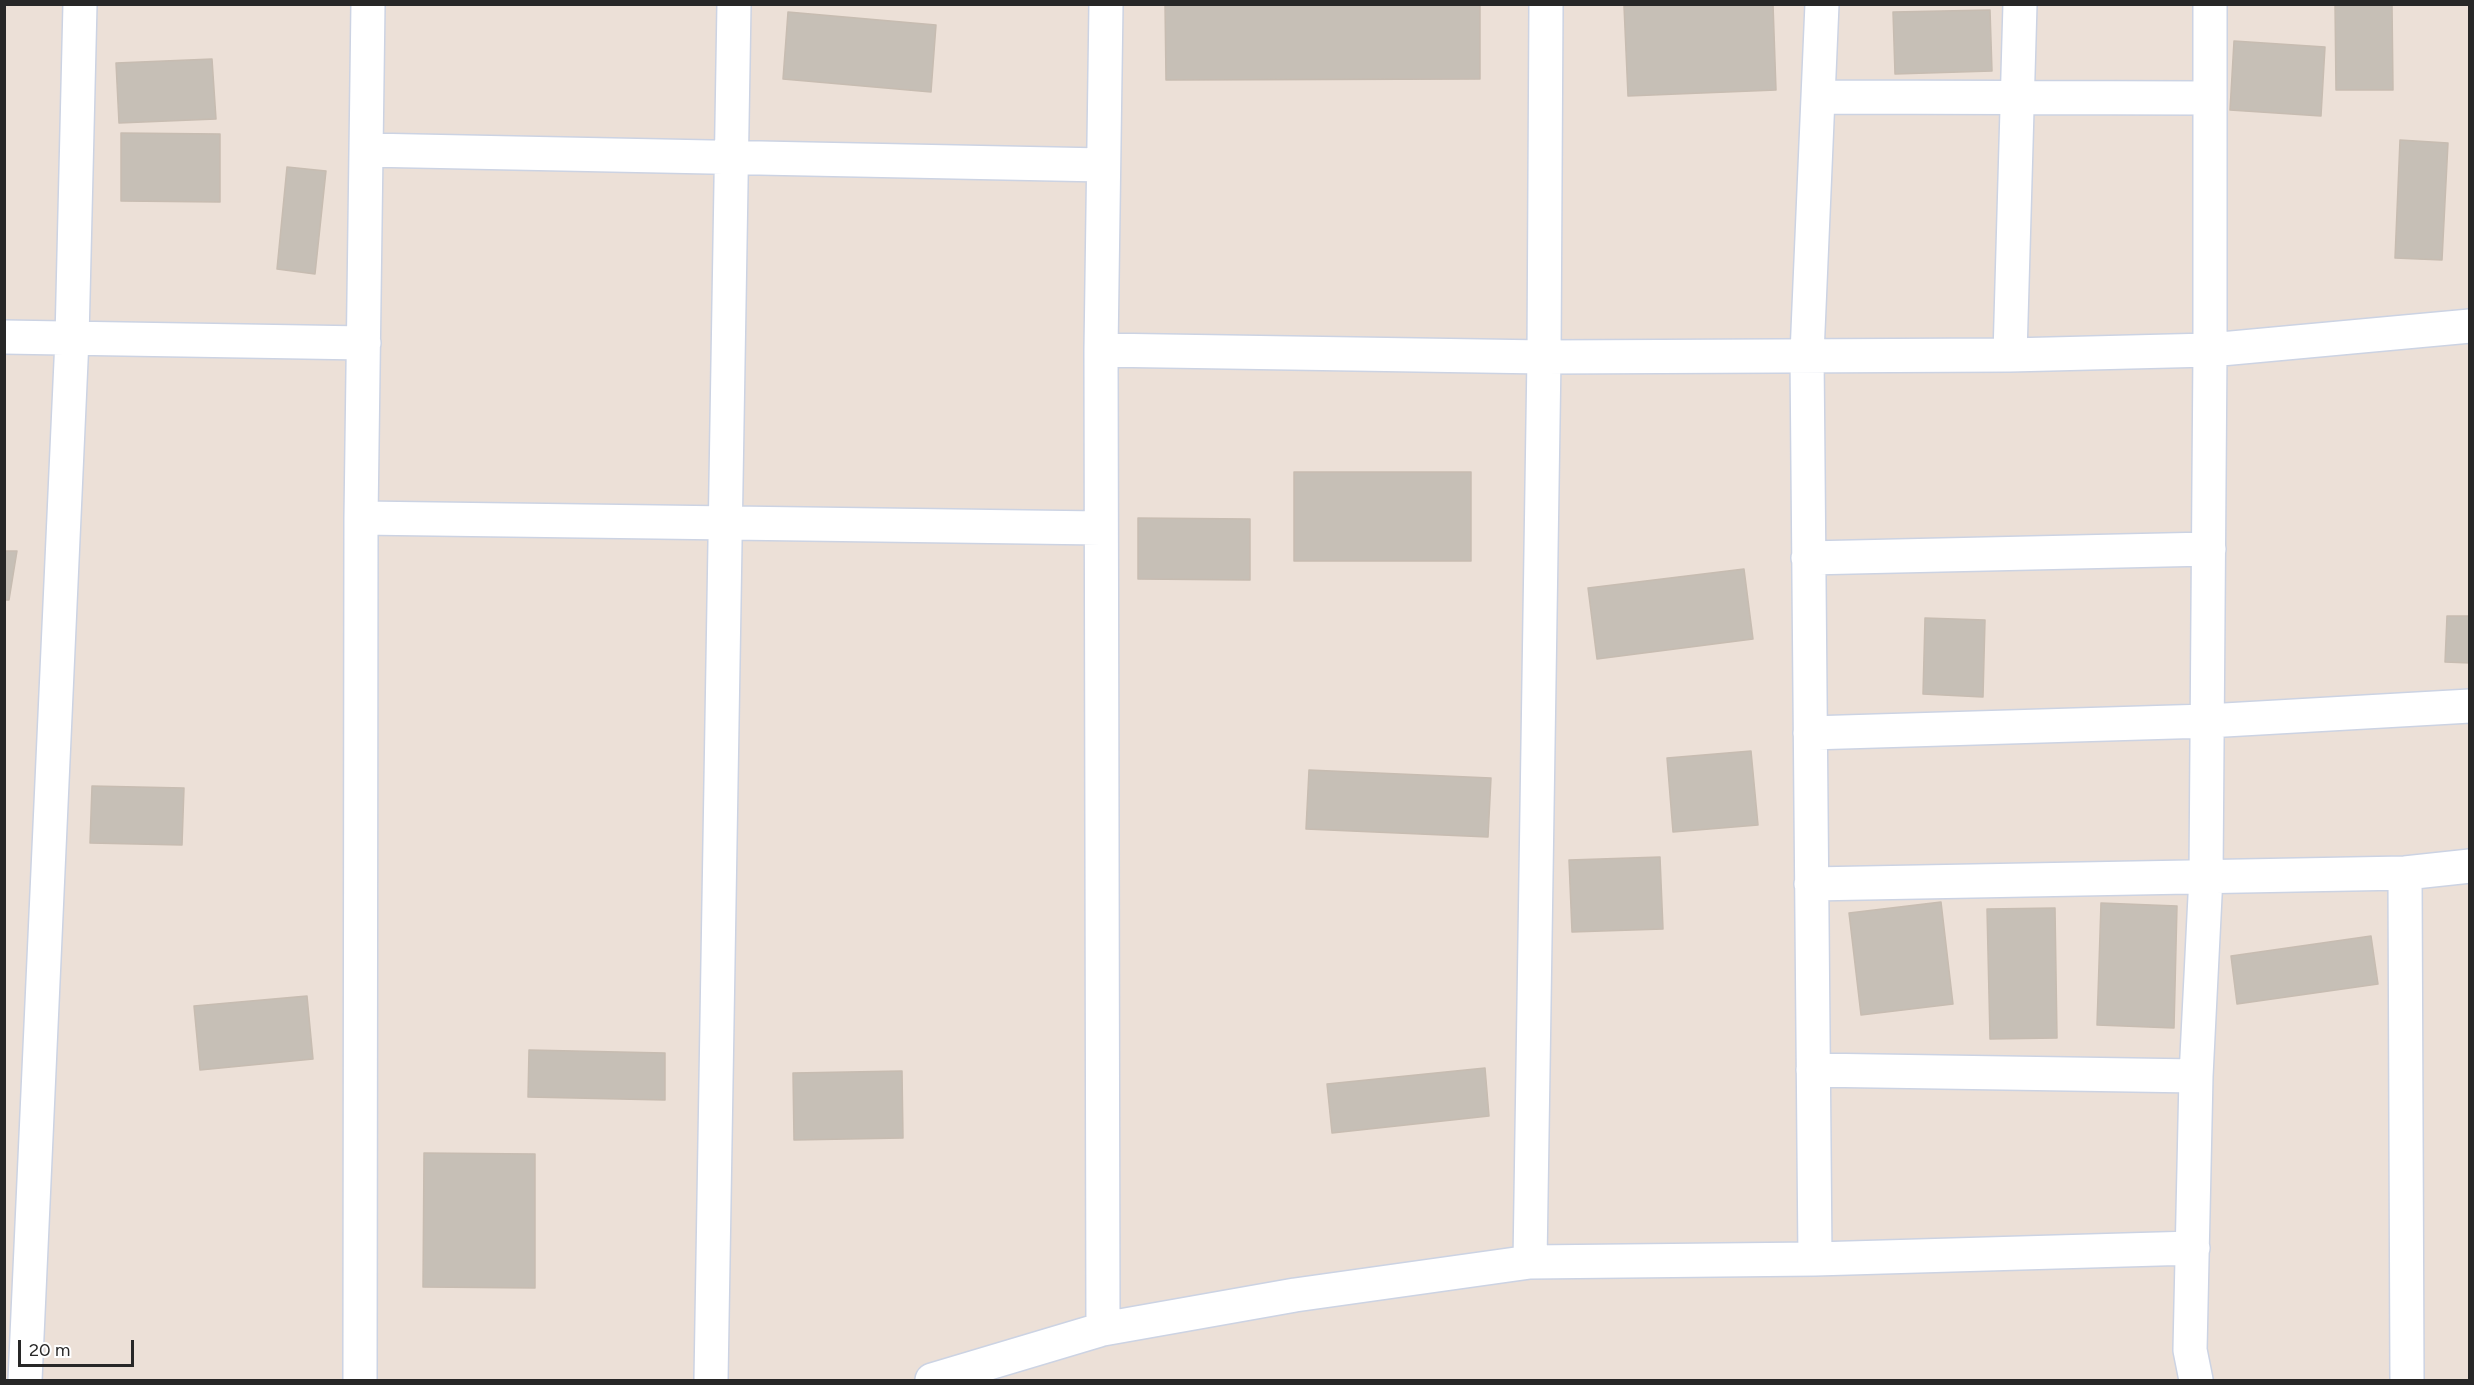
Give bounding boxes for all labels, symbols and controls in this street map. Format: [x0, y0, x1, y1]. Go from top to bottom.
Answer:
scale bar [21, 1328, 136, 1366]
text: 20 m [29, 1339, 70, 1361]

